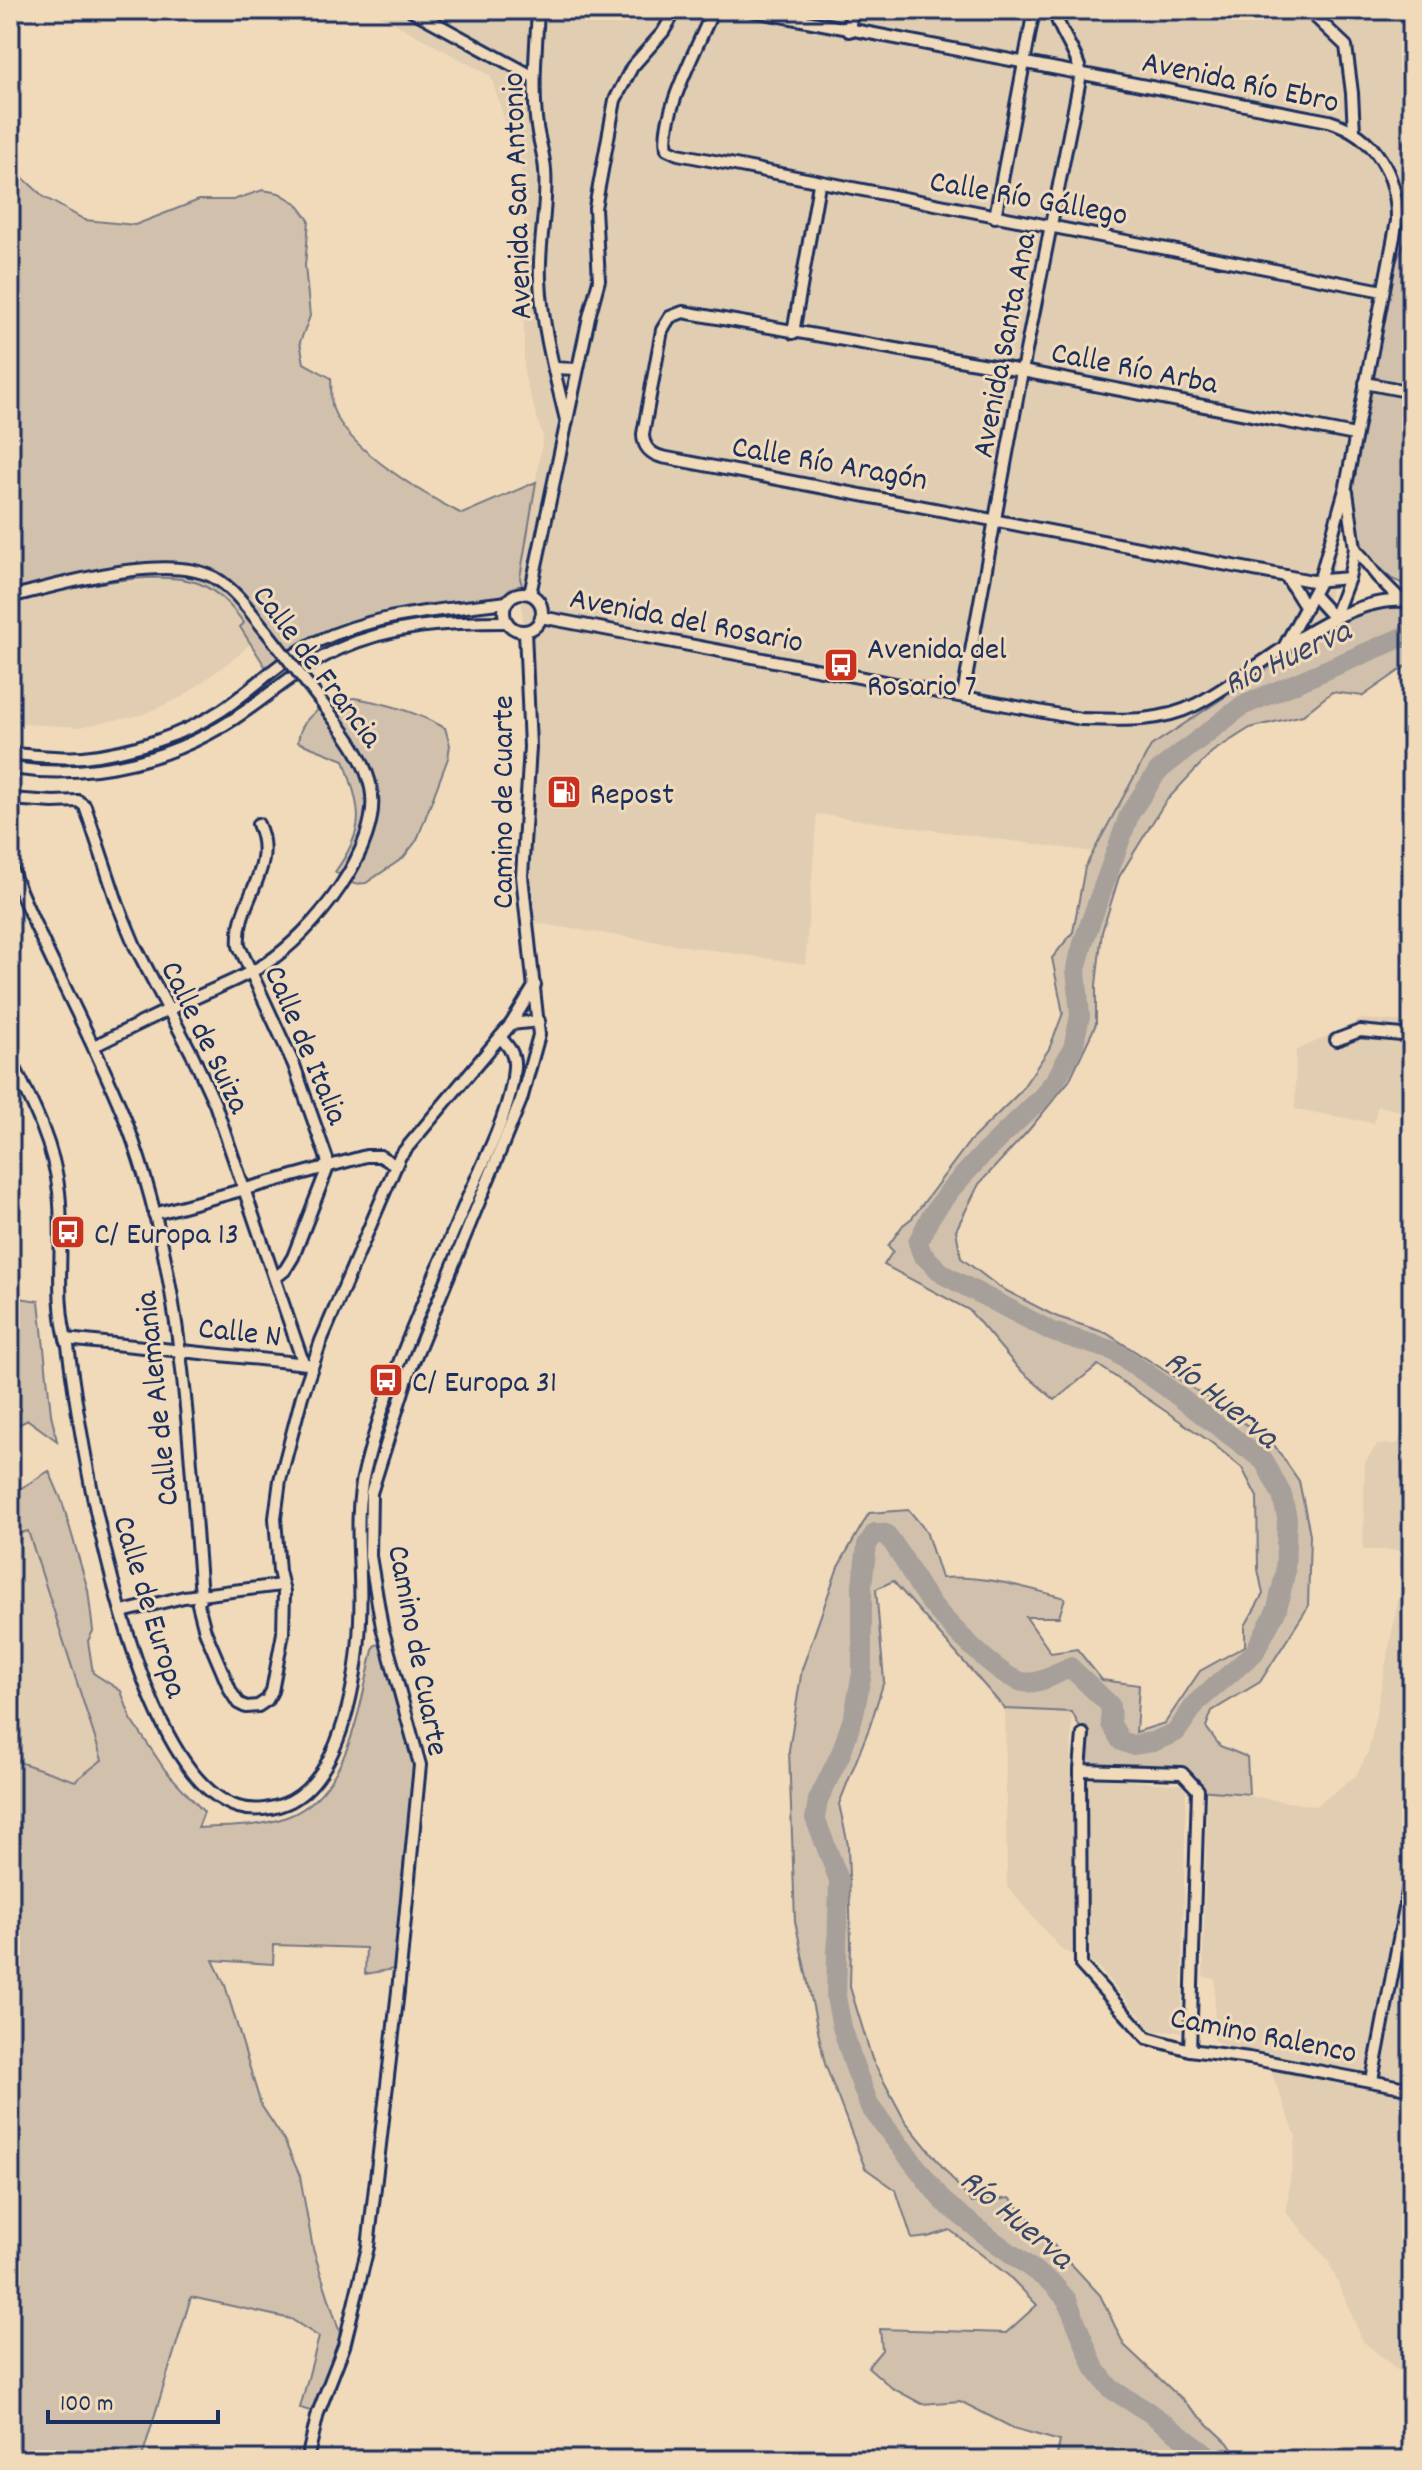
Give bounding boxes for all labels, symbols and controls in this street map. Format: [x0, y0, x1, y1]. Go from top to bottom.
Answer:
street label: Avenida Río Ebro [1137, 42, 1343, 128]
street label: Avenida San Antonio [493, 71, 547, 320]
street label: Calle Río Gállego [926, 161, 1131, 241]
street label: Avenida Santa Ana [963, 229, 1051, 462]
street label: Calle Río Arba [1047, 332, 1222, 410]
street label: Calle Río Aragón [728, 426, 931, 506]
street label: Calle de Francia [238, 577, 392, 760]
street label: Avenida del Rosario [565, 578, 807, 668]
water label: Río Huerva [1217, 608, 1362, 711]
place label: Avenida del Rosario 7 [867, 629, 1007, 712]
bus stop icon: Avenida del Rosario 7 [822, 646, 860, 684]
street label: Camino de Cuarte [483, 695, 529, 909]
fuel station icon: Repost [545, 773, 583, 811]
place label: Repost [590, 774, 674, 820]
street label: Calle de Suiza [146, 954, 260, 1123]
street label: Calle de Italia [249, 959, 358, 1134]
bus stop icon: C/ Europa 13 [49, 1213, 87, 1251]
place label: C/ Europa 13 [94, 1214, 239, 1260]
street label: Calle de Alemania [126, 1288, 194, 1508]
street label: Calle N [196, 1308, 283, 1362]
water label: Río Huerva [1151, 1340, 1289, 1464]
bus stop icon: C/ Europa 31 [367, 1361, 405, 1399]
place label: C/ Europa 31 [412, 1362, 557, 1408]
street label: Calle de Europa [98, 1511, 197, 1705]
street label: Camino de Cuarte [372, 1542, 458, 1760]
street label: Camino Ralenco [1166, 1997, 1360, 2079]
water label: Río Huerva [947, 2159, 1084, 2285]
scale bar [48, 2374, 218, 2424]
text: 100 m [60, 2388, 113, 2422]

